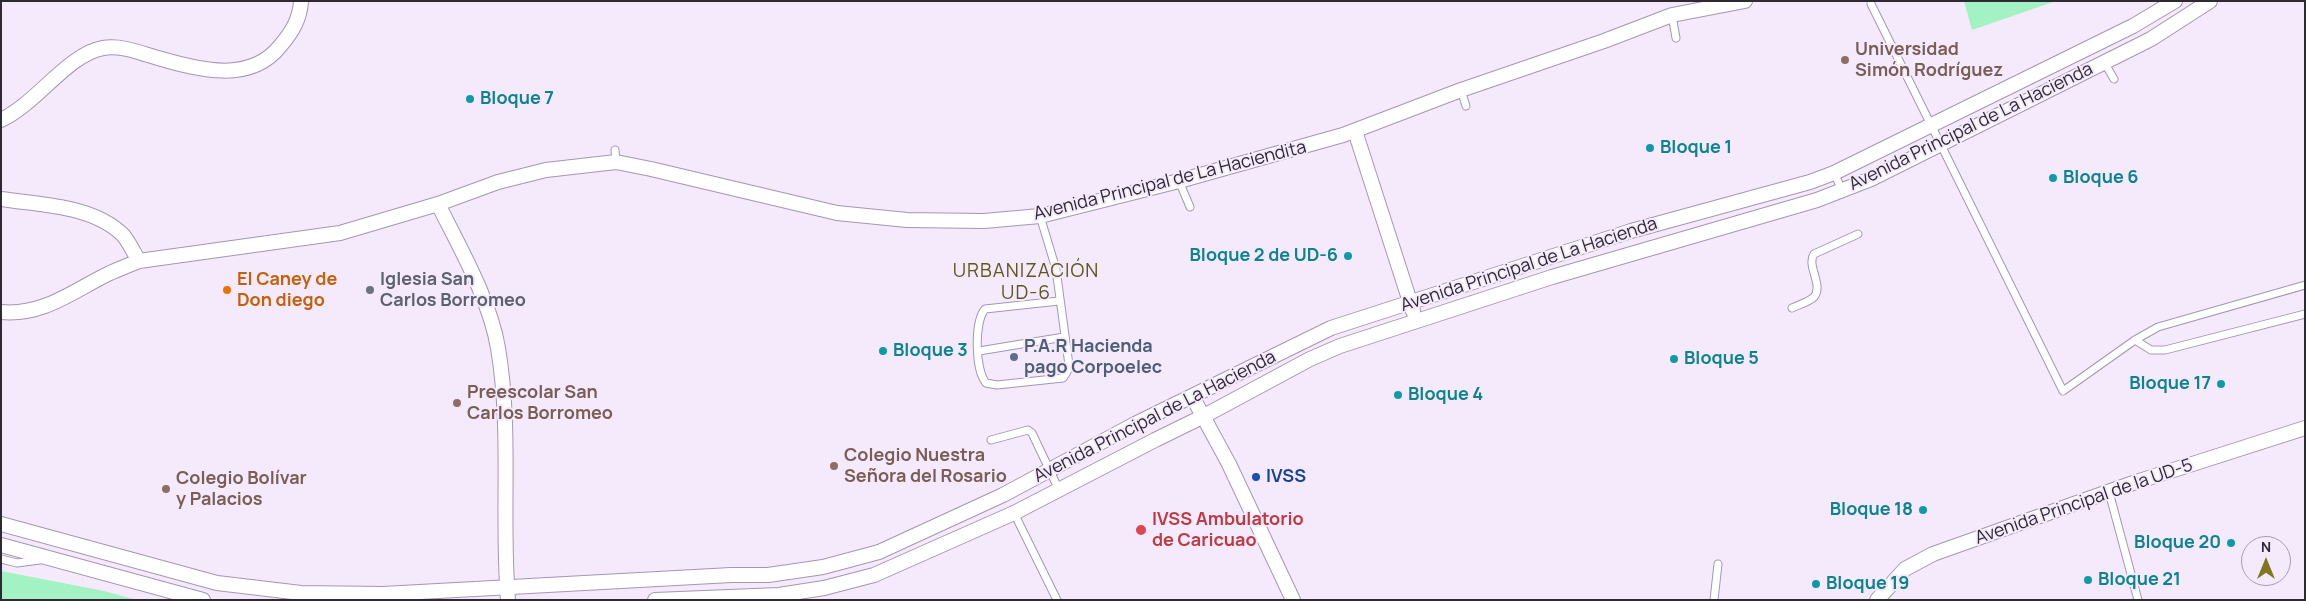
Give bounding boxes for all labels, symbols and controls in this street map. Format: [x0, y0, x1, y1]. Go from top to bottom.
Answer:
place label: Universidad Simón Rodríguez [1855, 39, 2003, 82]
marker: Universidad Simón Rodríguez [1839, 54, 1851, 66]
street label: Avenida Principal de La Hacienda [1845, 58, 2097, 196]
place label: Bloque 7 [480, 88, 554, 110]
marker: Bloque 7 [464, 93, 476, 105]
street label: Avenida Principal de La Haciendita [1031, 137, 1309, 225]
place label: Bloque 1 [1660, 137, 1732, 159]
marker: Bloque 1 [1644, 142, 1656, 154]
place label: Bloque 6 [2063, 167, 2139, 189]
marker: Bloque 6 [2047, 172, 2059, 184]
street label: Avenida Principal de La Hacienda [1398, 213, 1660, 317]
place label: Bloque 2 de UD-6 [1189, 245, 1338, 267]
marker: Bloque 2 de UD-6 [1342, 250, 1354, 262]
district label: URBANIZACIÓN UD-6 [951, 261, 1101, 305]
place label: El Caney de Don diego [237, 269, 337, 312]
place label: Iglesia San Carlos Borromeo [380, 269, 526, 312]
marker: El Caney de Don diego [221, 284, 233, 296]
marker: Iglesia San Carlos Borromeo [364, 284, 376, 296]
place label: P.A.R Hacienda pago Corpoelec [1024, 336, 1162, 378]
place label: Bloque 3 [893, 340, 968, 362]
marker: Bloque 3 [877, 345, 889, 357]
street label: Avenida Principal de La Hacienda [1030, 346, 1280, 488]
place label: Bloque 5 [1684, 348, 1759, 370]
marker: P.A.R Hacienda pago Corpoelec [1008, 351, 1020, 363]
marker: Bloque 5 [1668, 353, 1680, 365]
place label: Bloque 17 [2129, 373, 2211, 395]
marker: Bloque 17 [2215, 378, 2227, 390]
place label: Preescolar San Carlos Borromeo [467, 382, 613, 424]
place label: Bloque 4 [1408, 384, 1483, 406]
marker: Bloque 4 [1392, 389, 1404, 401]
marker: Preescolar San Carlos Borromeo [451, 397, 463, 409]
place label: Colegio Nuestra Señora del Rosario [844, 445, 1007, 488]
street label: Avenida Principal de la UD-5 [1972, 455, 2196, 549]
marker: Colegio Nuestra Señora del Rosario [828, 460, 840, 472]
place label: IVSS [1266, 466, 1306, 488]
place label: Colegio Bolívar y Palacios [176, 468, 307, 510]
marker: IVSS [1250, 471, 1262, 483]
marker: Colegio Bolívar y Palacios [160, 483, 172, 495]
place label: Bloque 18 [1830, 499, 1913, 521]
marker: Bloque 18 [1917, 504, 1929, 516]
place label: IVSS Ambulatorio de Caricuao [1152, 509, 1304, 552]
marker: IVSS Ambulatorio de Caricuao [1134, 523, 1148, 537]
place label: Bloque 20 [2134, 532, 2221, 554]
north arrow [2241, 536, 2291, 586]
marker: Bloque 20 [2225, 537, 2237, 549]
text: N [2261, 537, 2271, 556]
place label: Bloque 21 [2098, 569, 2181, 591]
place label: Bloque 19 [1826, 573, 1909, 595]
marker: Bloque 21 [2082, 574, 2094, 586]
marker: Bloque 19 [1810, 578, 1822, 590]

